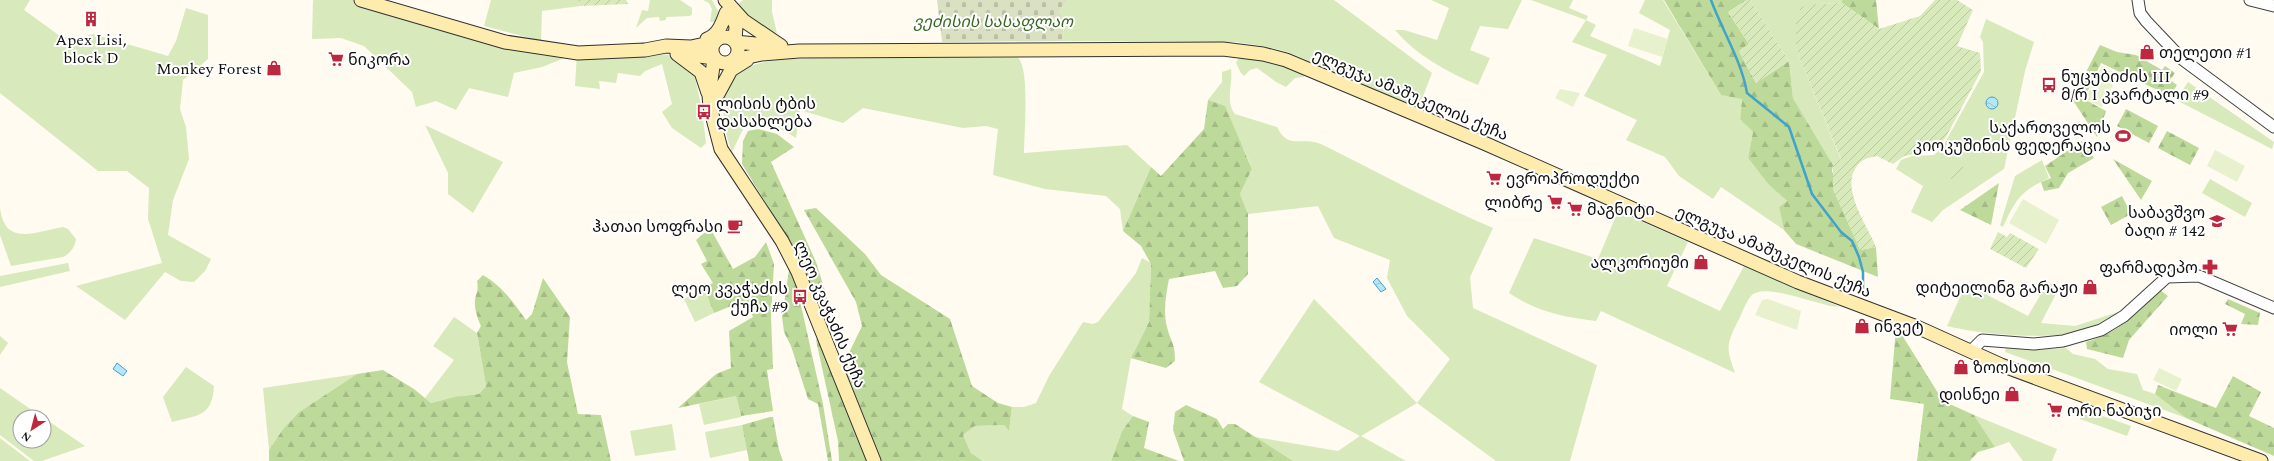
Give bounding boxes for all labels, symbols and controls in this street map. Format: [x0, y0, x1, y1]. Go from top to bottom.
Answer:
building icon: Apex Lisi, block D [82, 10, 100, 28]
park label: ვეძისის სასაფლაო [913, 10, 1074, 34]
place label: Apex Lisi, block D [55, 28, 127, 70]
place label: თელეთი #1 [2159, 41, 2252, 65]
street label: ელგუჯა ამაშუკელის ქუჩა [1309, 43, 1512, 147]
shop icon: თელეთი #1 [2138, 43, 2156, 61]
place label: ნიკორა [348, 48, 410, 72]
supermarket icon: ნიკორა [327, 50, 345, 68]
place label: Monkey Forest [156, 57, 262, 81]
shop icon: Monkey Forest [265, 59, 283, 77]
place label: ნუცუბიძის III მ/რ I კვარტალი #9 [2061, 65, 2209, 107]
bus stop icon: ნუცუბიძის III მ/რ I კვარტალი #9 [2040, 76, 2058, 94]
place label: ლისის ტბის დასახლება [716, 92, 816, 134]
bus stop icon: ლისის ტბის დასახლება [695, 103, 713, 121]
place label: საქართველოს კიოკუშინის ფედერაცია [1913, 116, 2111, 158]
sports icon: საქართველოს კიოკუშინის ფედერაცია [2114, 127, 2132, 145]
place label: ევროპროდუქტი [1506, 167, 1640, 191]
supermarket icon: ევროპროდუქტი [1485, 169, 1503, 187]
place label: ლიბრე [1485, 191, 1543, 215]
supermarket icon: ლიბრე [1546, 193, 1564, 211]
place label: მაგნიტი [1587, 198, 1655, 222]
supermarket icon: მაგნიტი [1566, 200, 1584, 218]
street label: ელგუჯა ამაშუკელის ქუჩა [1672, 200, 1875, 304]
place label: საბავშვო ბაღი # 142 [2124, 201, 2205, 243]
school or university icon: საბავშვო ბაღი # 142 [2208, 212, 2226, 230]
place label: ჰათაი სოფრასი [592, 215, 723, 239]
cafe icon: ჰათაი სოფრასი [726, 217, 744, 235]
street label: ლეო კვაჭაძის ქუჩა [788, 237, 872, 392]
place label: ალკორიუმი [1590, 251, 1689, 275]
shop icon: ალკორიუმი [1692, 253, 1710, 271]
place label: ფარმადეპო [2099, 256, 2198, 280]
pharmacy icon: ფარმადეპო [2201, 258, 2219, 276]
place label: დიტეილინგ გარაჟი [1916, 276, 2078, 300]
place label: ლეო კვაჭაძის ქუჩა #9 [671, 277, 788, 319]
shop icon: დიტეილინგ გარაჟი [2081, 278, 2099, 296]
bus stop icon: ლეო კვაჭაძის ქუჩა #9 [791, 288, 809, 306]
place label: ინვეტ [1874, 315, 1924, 339]
shop icon: ინვეტ [1853, 317, 1871, 335]
place label: იოლი [2169, 318, 2218, 342]
supermarket icon: იოლი [2221, 320, 2239, 338]
place label: ზოოსითი [1973, 356, 2051, 380]
shop icon: ზოოსითი [1952, 358, 1970, 376]
place label: დისნეი [1939, 383, 2000, 407]
shop icon: დისნეი [2003, 385, 2021, 403]
place label: ორი ნაბიჯი [2067, 399, 2161, 423]
supermarket icon: ორი ნაბიჯი [2046, 401, 2064, 419]
north arrow [12, 409, 52, 449]
text: N [18, 427, 35, 446]

